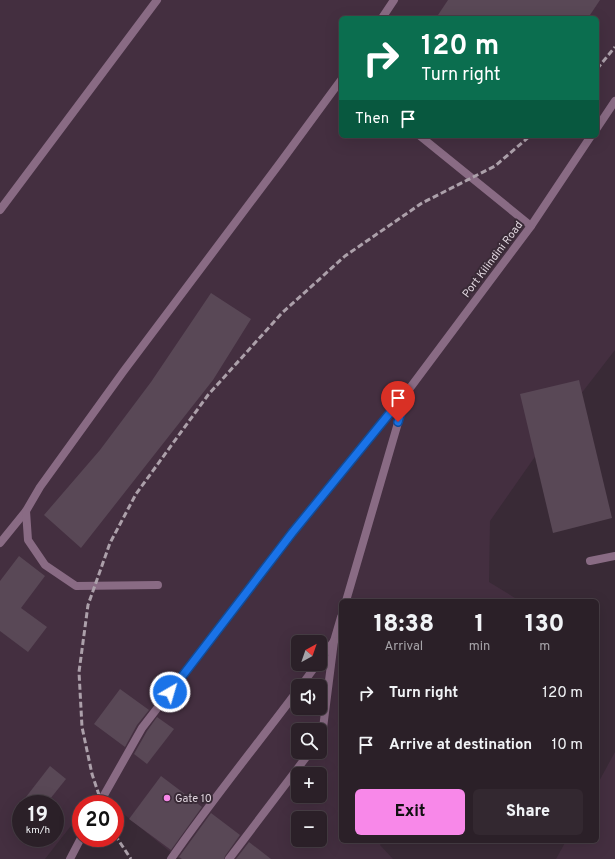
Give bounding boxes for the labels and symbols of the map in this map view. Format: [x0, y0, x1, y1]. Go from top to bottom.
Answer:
street label: Port Kilindini Road [459, 219, 526, 301]
pin [381, 381, 415, 422]
north arrow [291, 635, 327, 671]
position arrow [149, 671, 191, 713]
place label: Gate 10 [175, 792, 212, 806]
marker: Gate 10 [162, 793, 172, 803]
speed limit sign: 20 [72, 795, 124, 847]

